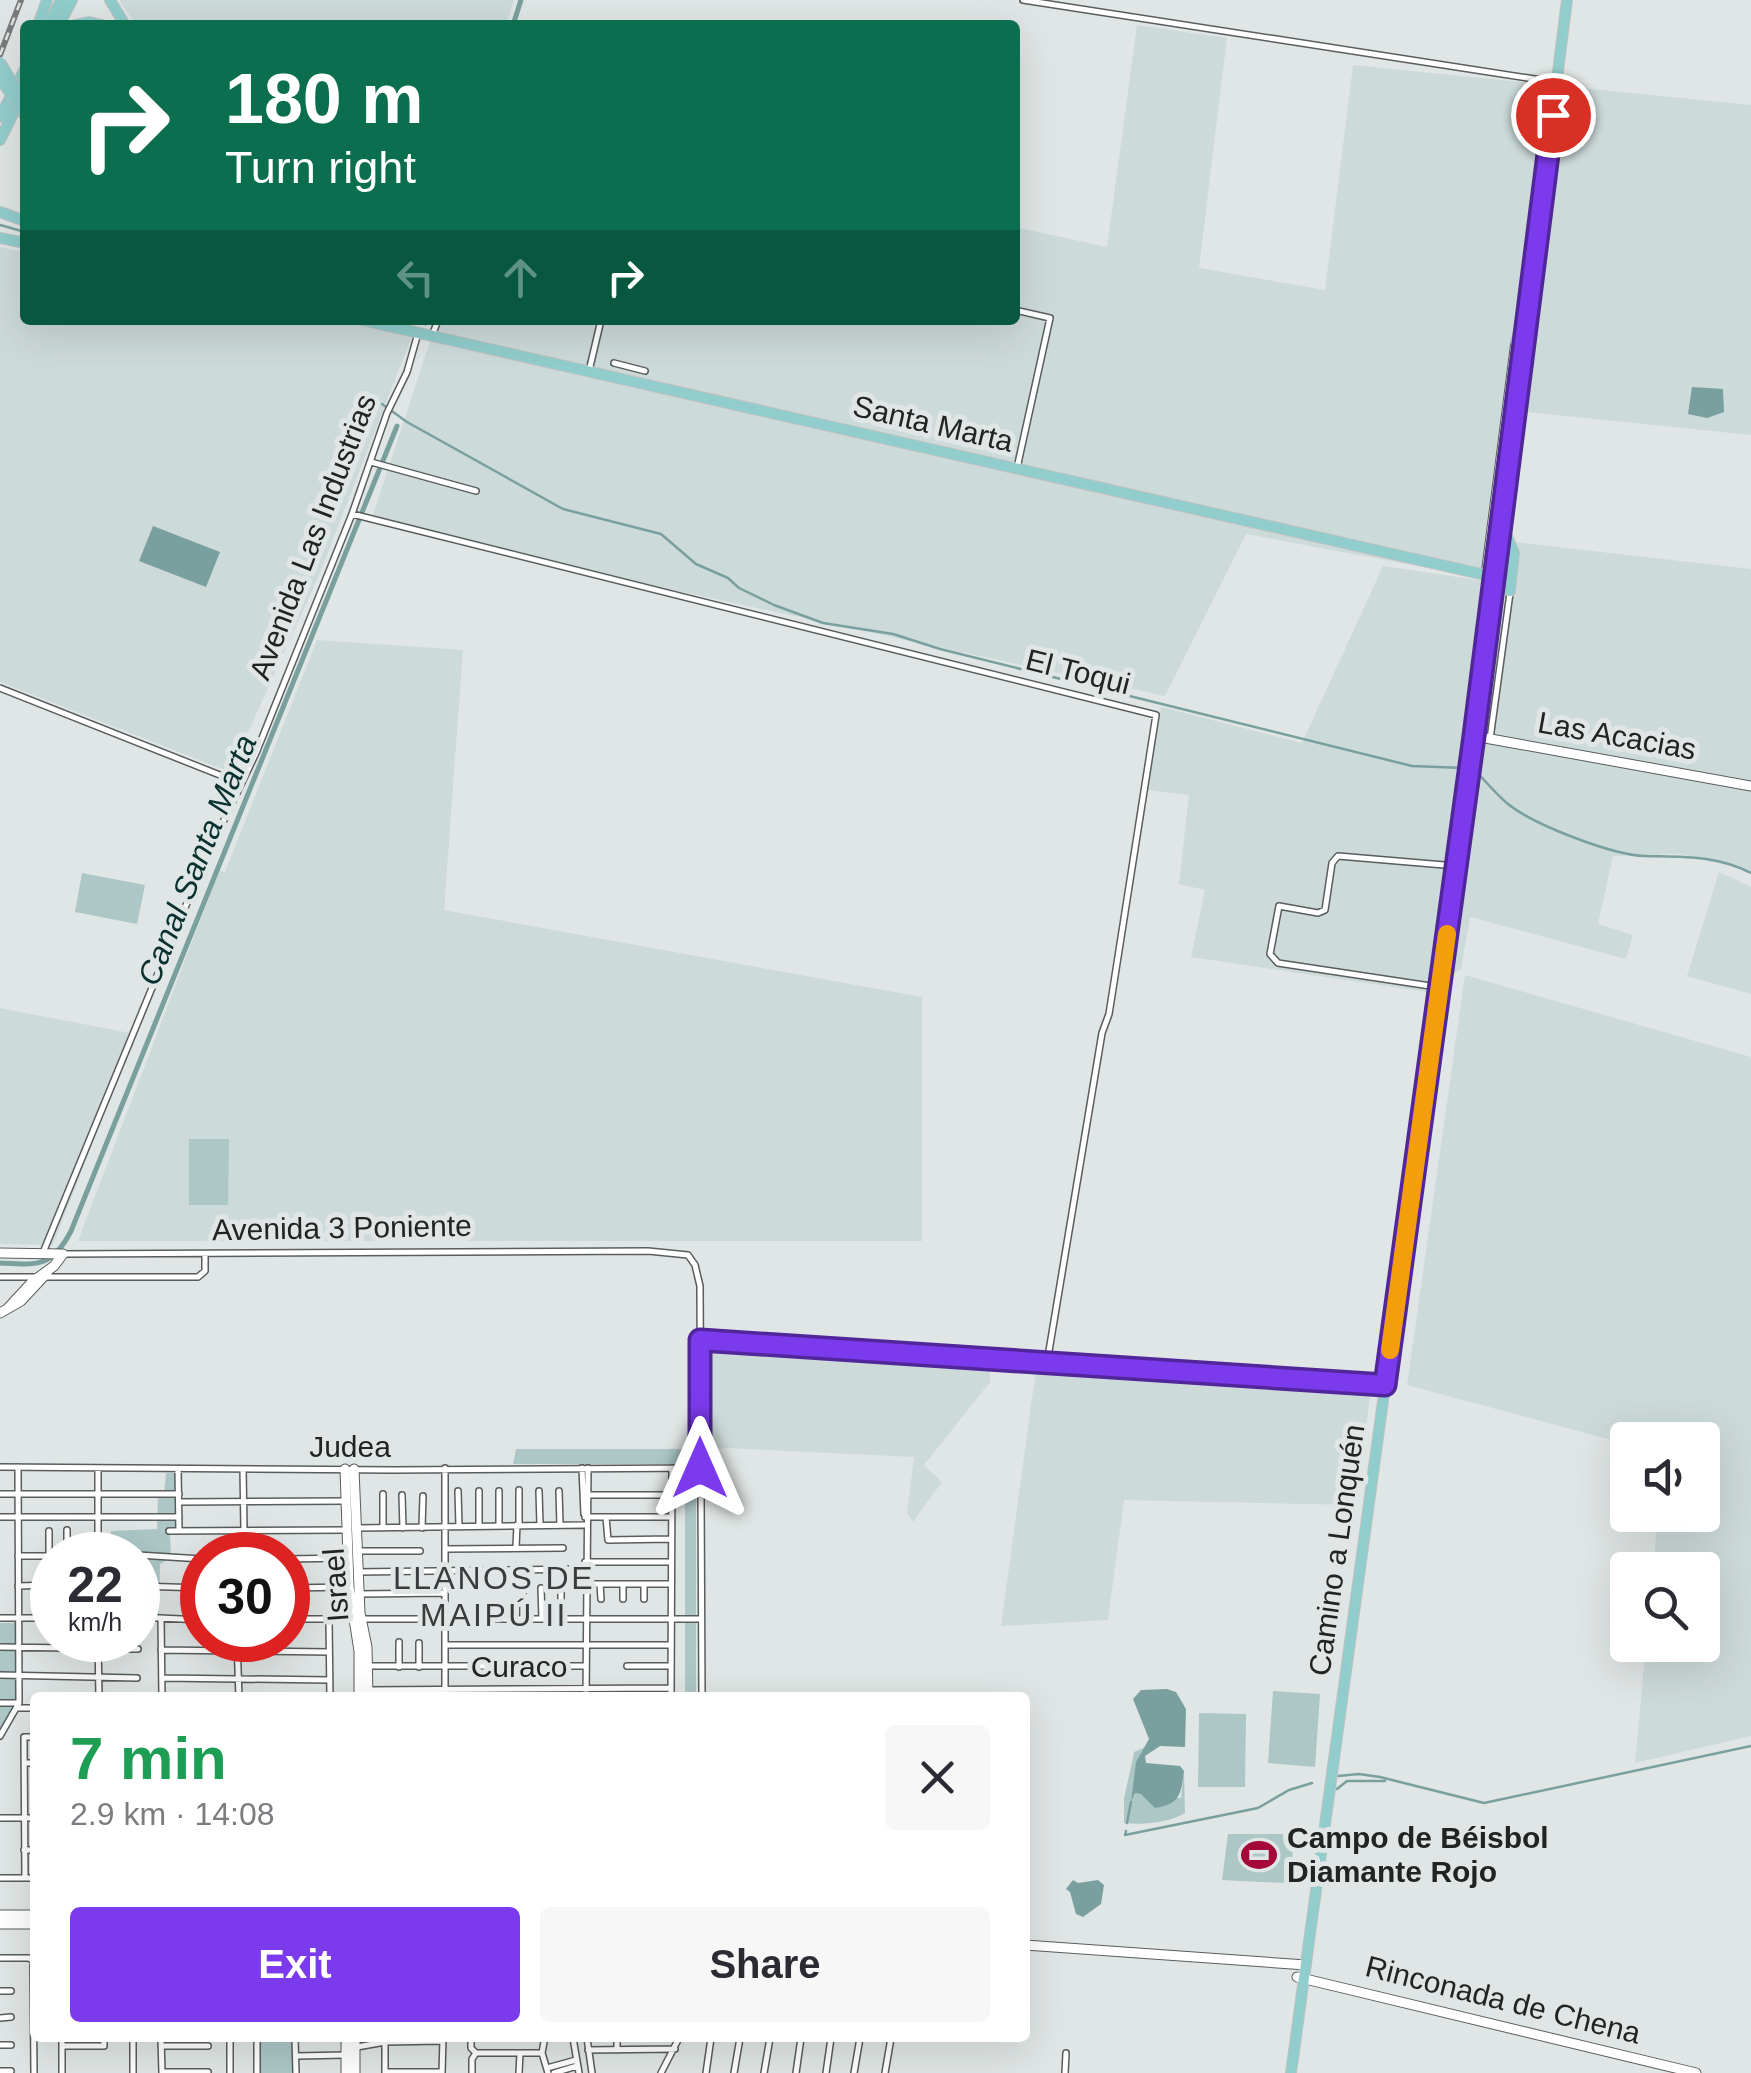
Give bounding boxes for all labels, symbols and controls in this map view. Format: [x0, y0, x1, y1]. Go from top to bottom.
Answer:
icon: right [60, 60, 190, 190]
text: 180 m [225, 60, 423, 138]
pin [1511, 73, 1596, 158]
icon: arrive [1526, 88, 1581, 143]
text: Turn right [225, 142, 416, 193]
icon: left [388, 250, 443, 305]
icon: ahead [493, 250, 548, 305]
icon: right [598, 250, 653, 305]
street label: Avenida Las Industrias [243, 389, 382, 684]
street label: Santa Marta [850, 389, 1017, 458]
street label: El Toqui [1023, 643, 1134, 700]
street label: Las Acacias [1535, 705, 1699, 766]
water label: Canal Santa Marta [130, 730, 264, 990]
street label: Avenida 3 Poniente [212, 1209, 472, 1246]
position arrow [648, 1416, 752, 1520]
street label: Camino a Lonquén [1303, 1422, 1370, 1678]
map controls [1610, 1422, 1720, 1662]
button: sound [1610, 1422, 1720, 1532]
street label: Judea [309, 1430, 391, 1463]
speed limit sign: 30 [180, 1532, 310, 1662]
street label: Israel [316, 1547, 355, 1623]
button: search [1610, 1552, 1720, 1662]
text: 22 [67, 1557, 123, 1613]
district label: LLANOS DE MAIPÚ II [393, 1560, 595, 1633]
text: km/h [68, 1608, 122, 1636]
street label: Curaco [471, 1650, 567, 1683]
text: 7 min [70, 1725, 227, 1792]
button: close [885, 1725, 990, 1830]
text: 2.9 km · 14:08 [70, 1796, 275, 1832]
place label: Campo de Béisbol Diamante Rojo [1287, 1821, 1549, 1888]
sports icon: Campo de Béisbol Diamante Rojo [1240, 1836, 1278, 1874]
button: Exit [70, 1907, 520, 2022]
button: Share [540, 1907, 990, 2022]
street label: Rinconada de Chena [1362, 1949, 1644, 2050]

